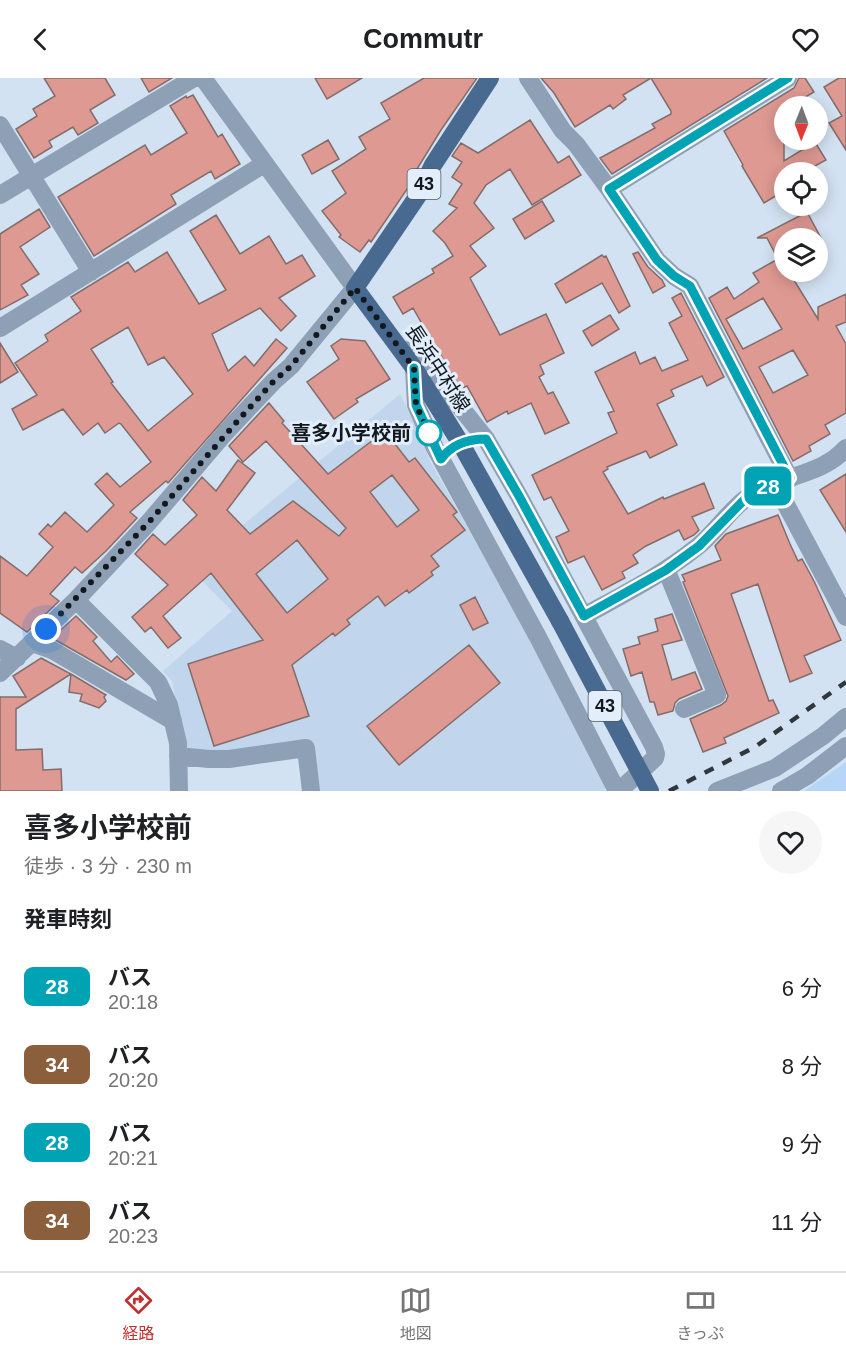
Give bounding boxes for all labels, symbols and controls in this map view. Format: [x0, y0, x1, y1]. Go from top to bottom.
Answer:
icon: back [24, 23, 57, 56]
icon: heart [789, 23, 822, 56]
text: Commutr [363, 24, 483, 54]
north arrow [774, 96, 828, 150]
map controls [774, 96, 828, 282]
button: locate [774, 162, 828, 216]
road number: 43 [408, 169, 440, 199]
button: layers [774, 228, 828, 282]
street label: 長浜中村線 [402, 320, 474, 416]
marker: 喜多小学校前 [416, 420, 442, 446]
place label: 喜多小学校前 [291, 422, 411, 444]
line badge: 28 [741, 466, 795, 506]
text: 28 [756, 475, 780, 498]
your location [31, 614, 61, 644]
road number: 43 [588, 691, 622, 721]
button: heart [759, 811, 822, 874]
text: 喜多小学校前 [24, 812, 192, 843]
text: 徒歩 · 3 分 · 230 m [24, 855, 192, 877]
text: 発車時刻 [24, 907, 112, 932]
text: バス [108, 965, 152, 990]
text: 28 [45, 975, 69, 998]
text: 6 分 [782, 976, 822, 1001]
text: 20:18 [108, 991, 158, 1013]
text: バス [108, 1043, 152, 1068]
text: 34 [45, 1053, 69, 1076]
text: 8 分 [782, 1054, 822, 1079]
text: 20:20 [108, 1069, 158, 1091]
text: バス [108, 1121, 152, 1146]
text: 28 [45, 1131, 69, 1154]
text: 9 分 [782, 1132, 822, 1157]
text: 20:21 [108, 1147, 158, 1169]
text: バス [108, 1199, 152, 1224]
text: 34 [45, 1209, 69, 1232]
text: 11 分 [771, 1210, 822, 1235]
text: 20:23 [108, 1225, 158, 1247]
tab: 経路 [122, 1284, 155, 1344]
tab: 地図 [399, 1284, 432, 1344]
tab: きっぷ [677, 1284, 724, 1344]

